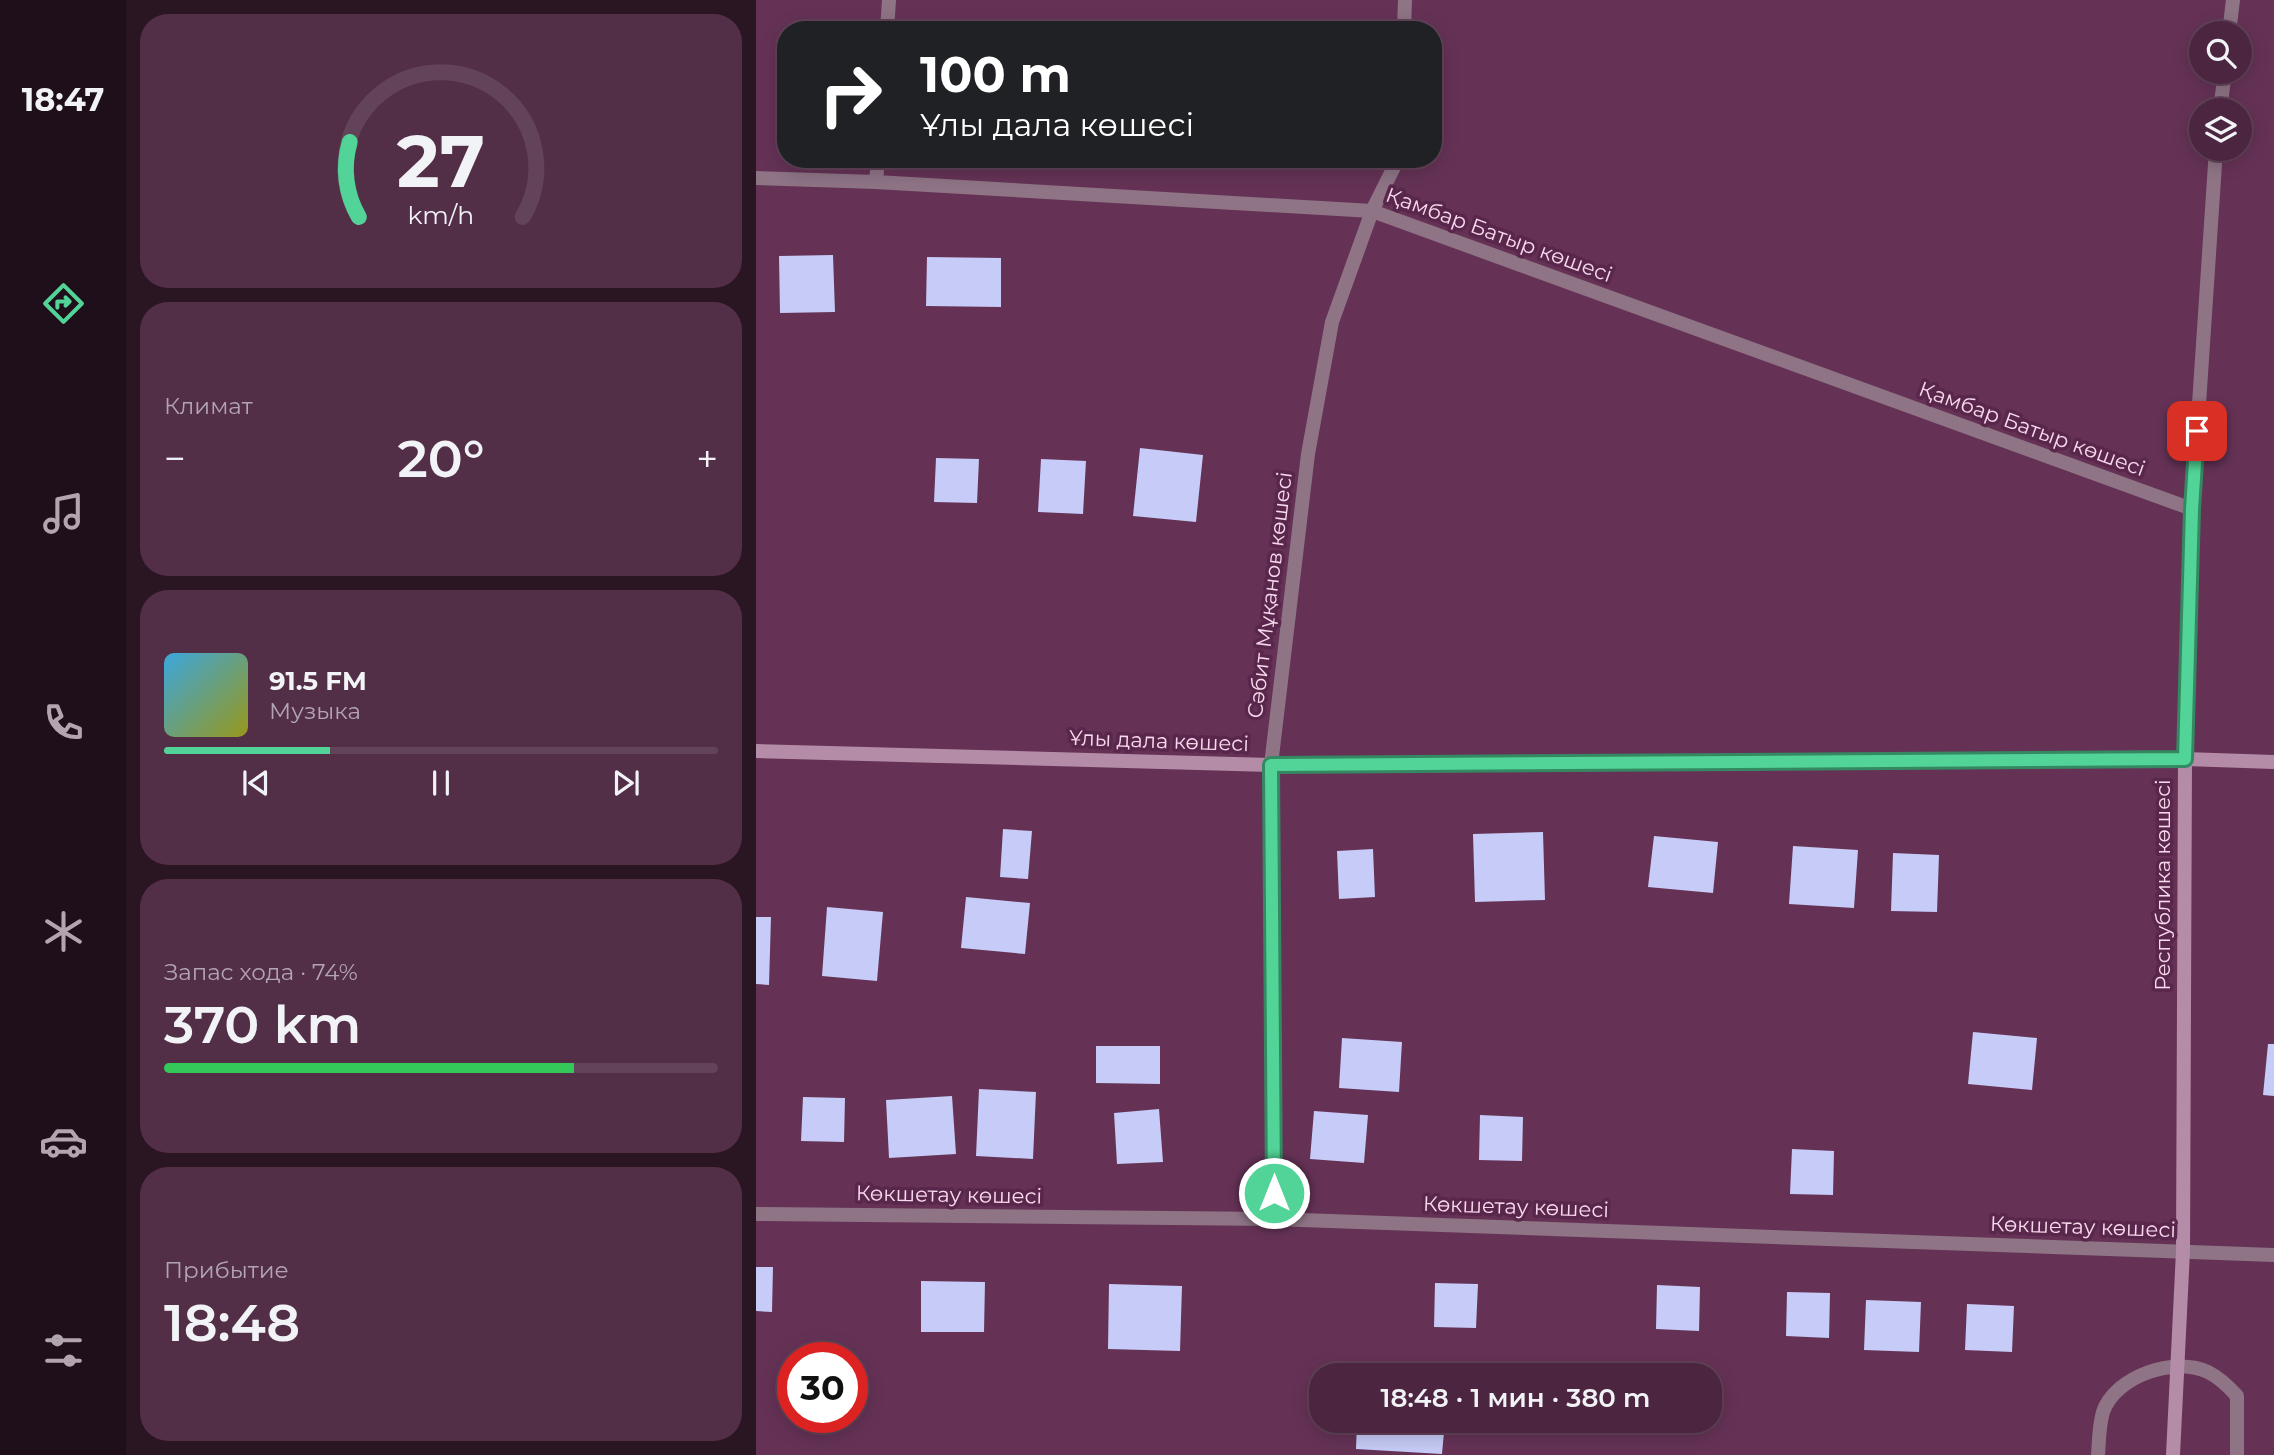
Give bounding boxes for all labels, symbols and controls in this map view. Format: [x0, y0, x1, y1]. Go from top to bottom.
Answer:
map controls [2189, 21, 2252, 161]
button: search [2189, 21, 2252, 84]
text: 100 m [920, 45, 1071, 104]
icon: right [805, 49, 896, 140]
text: 18:47 [22, 80, 104, 119]
button: layers [2189, 98, 2252, 161]
text: Ұлы дала көшесі [920, 105, 1194, 144]
text: 27 [397, 117, 485, 205]
street label: Қамбар Батыр көшесі [1383, 182, 1616, 287]
text: km/h [408, 200, 474, 230]
icon: directions [39, 279, 88, 328]
street label: Қамбар Батыр көшесі [1916, 376, 2149, 481]
text: Климат [164, 392, 253, 420]
pin [2167, 401, 2227, 461]
icon: arrive [2178, 412, 2216, 450]
text: 20° [397, 427, 485, 490]
text: − [164, 435, 186, 482]
text: + [696, 435, 718, 482]
street label: Сәбит Мұқанов көшесі [1242, 470, 1297, 720]
icon: music [39, 489, 88, 538]
text: 91.5 FM [269, 665, 367, 697]
text: Музыка [269, 697, 361, 725]
icon: phone [39, 698, 88, 747]
street label: Ұлы дала көшесі [1069, 725, 1249, 756]
icon: previous [237, 764, 275, 802]
icon: pause [422, 764, 460, 802]
icon: next [607, 764, 645, 802]
street label: Республика көшесі [2150, 779, 2175, 991]
icon: climate [39, 907, 88, 956]
text: Запас хода · 74% [164, 958, 358, 986]
text: 370 km [164, 993, 361, 1056]
icon: car [39, 1117, 88, 1166]
position arrow [1237, 1156, 1311, 1230]
street label: Көкшетау көшесі [856, 1180, 1042, 1209]
street label: Көкшетау көшесі [1422, 1191, 1610, 1222]
street label: Көкшетау көшесі [1989, 1211, 2177, 1242]
text: Прибытие [164, 1256, 289, 1284]
text: 18:48 [164, 1291, 300, 1354]
icon: filters [39, 1326, 88, 1375]
speed limit sign: 30 [777, 1342, 868, 1433]
text: 18:48 · 1 мин · 380 m [1381, 1382, 1650, 1414]

